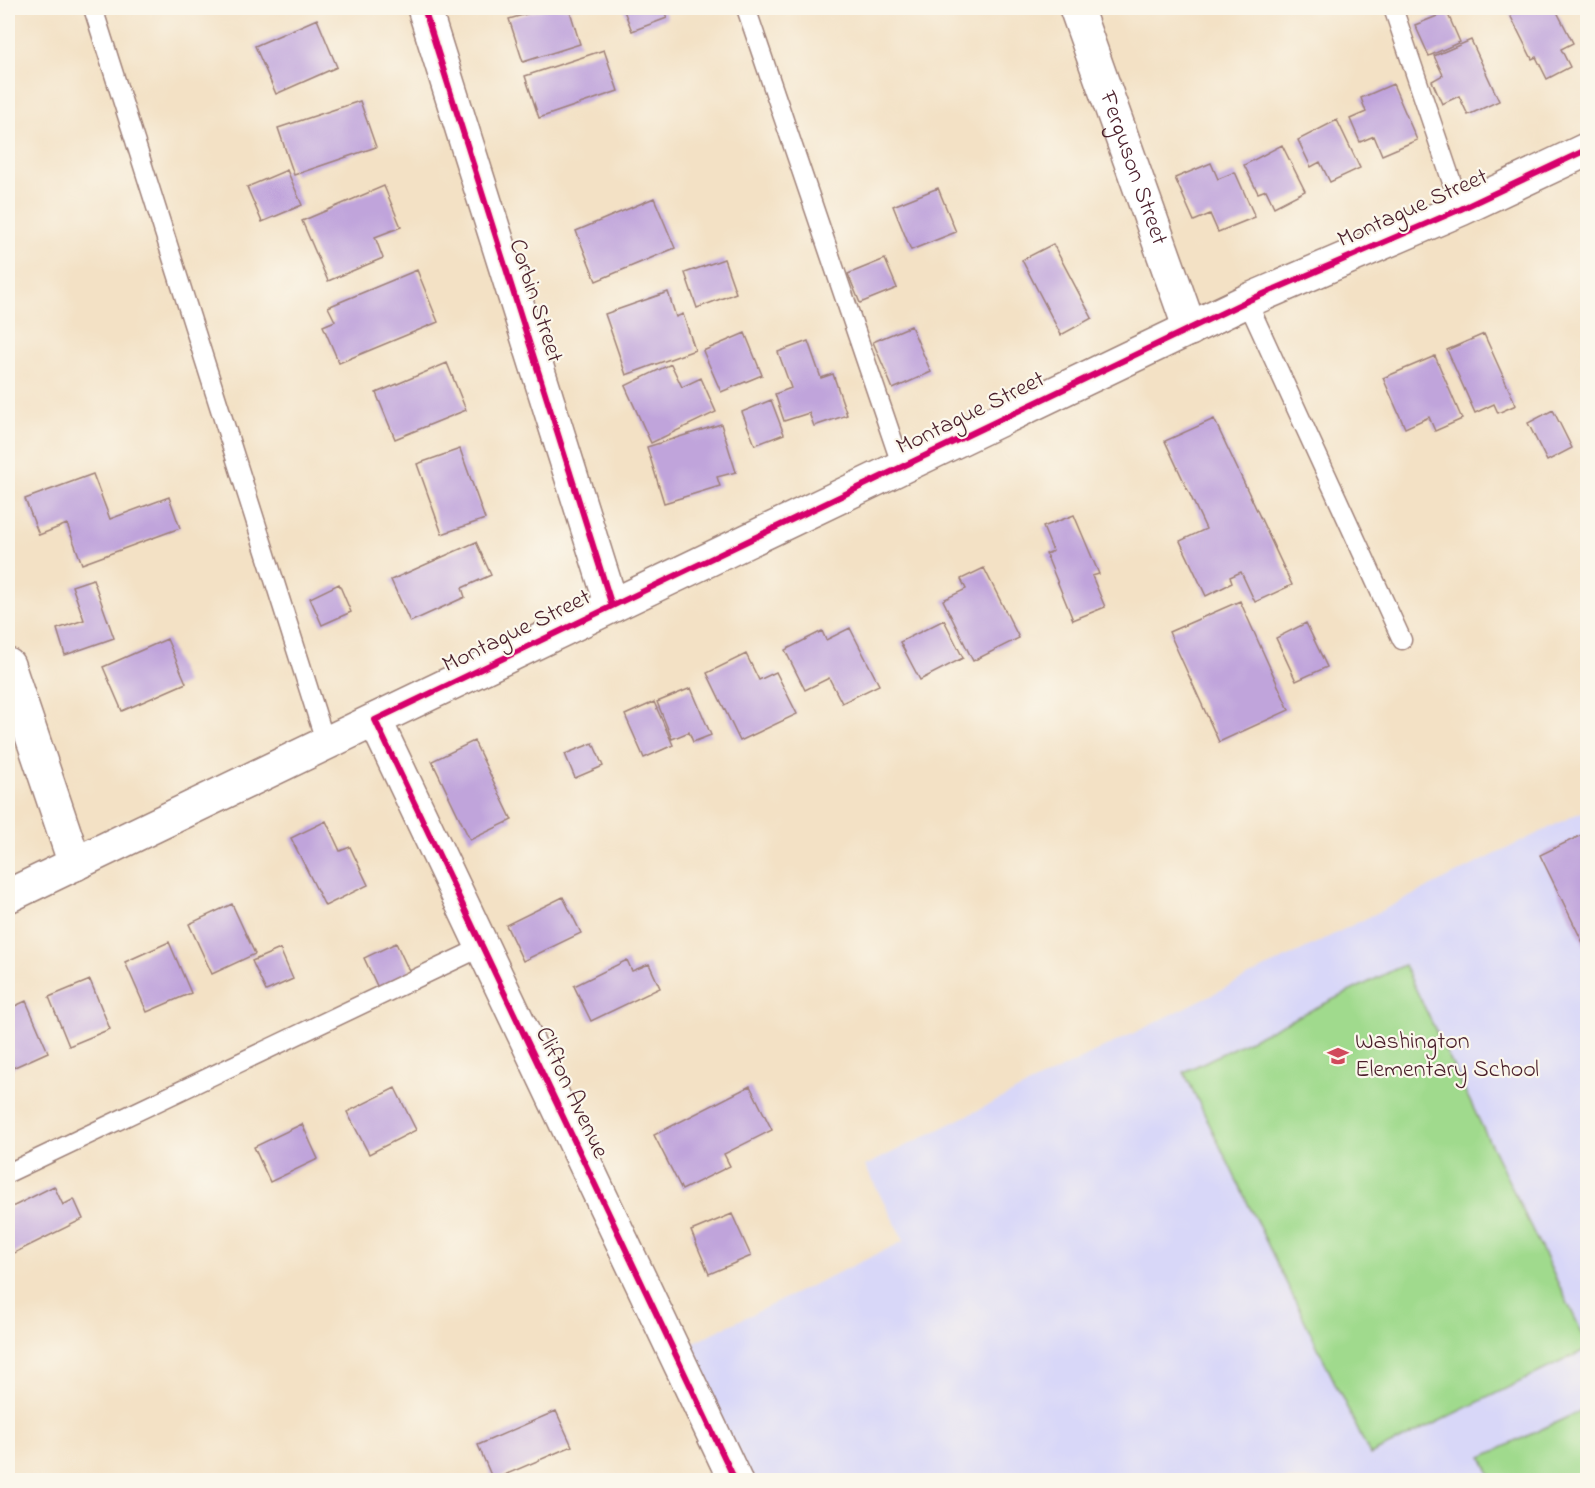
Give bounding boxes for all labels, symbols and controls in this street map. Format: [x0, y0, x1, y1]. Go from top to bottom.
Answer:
street label: Ferguson Street [1089, 85, 1176, 250]
street label: Montague Street [1332, 160, 1494, 258]
street label: Corbin Street [499, 235, 571, 367]
street label: Montague Street [891, 363, 1051, 465]
street label: Montague Street [437, 581, 597, 683]
street label: Clifton Avenue [525, 1021, 617, 1165]
place label: Washington Elementary School [1355, 1025, 1539, 1089]
school or university icon: Washington Elementary School [1326, 1044, 1350, 1068]

